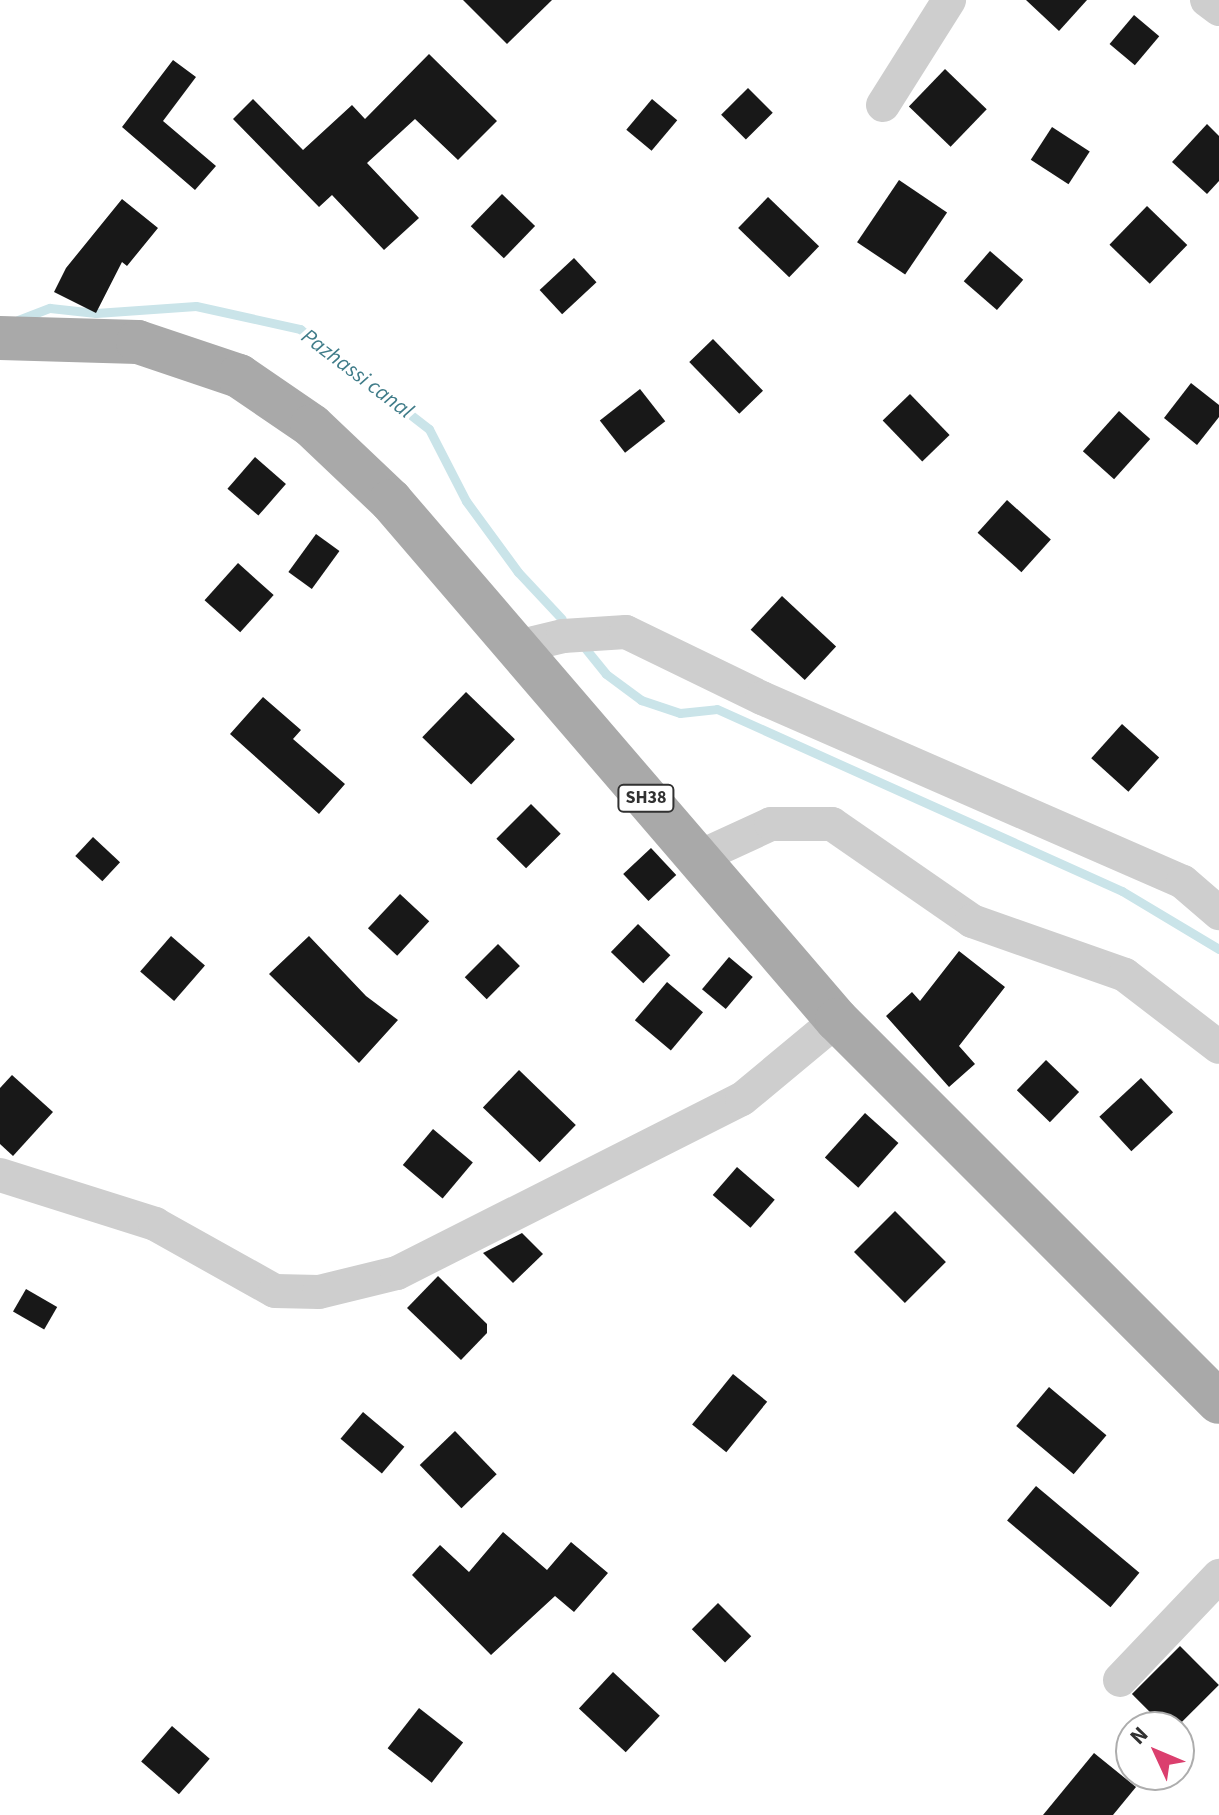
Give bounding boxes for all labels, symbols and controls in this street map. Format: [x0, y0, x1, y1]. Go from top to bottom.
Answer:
water label: Pazhassi canal [296, 323, 418, 425]
road number: SH38 [616, 784, 676, 812]
north arrow [1115, 1711, 1195, 1791]
text: N [1123, 1719, 1156, 1752]

